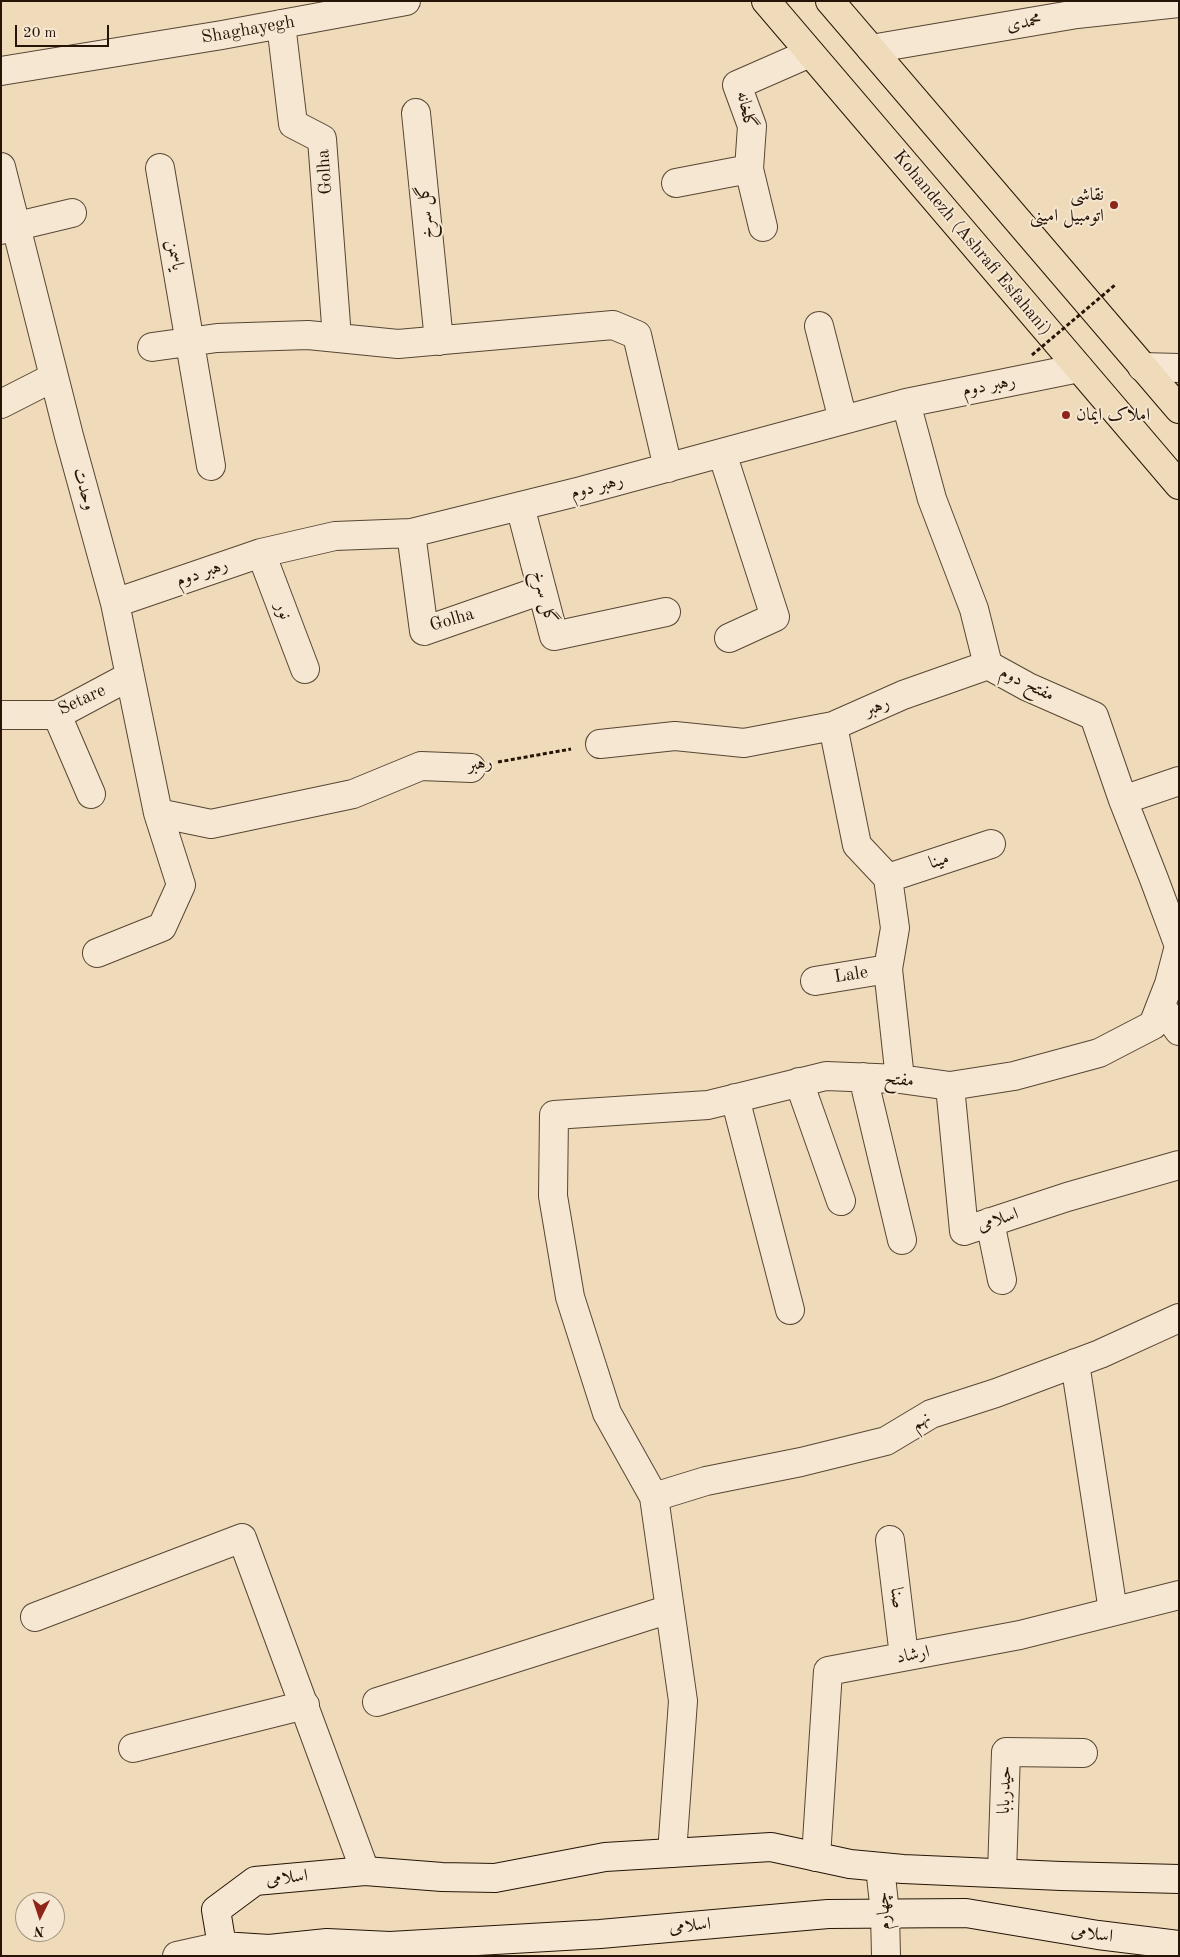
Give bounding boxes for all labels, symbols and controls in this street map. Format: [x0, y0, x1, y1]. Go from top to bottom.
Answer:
street label: محمدی [1005, 9, 1043, 37]
street label: Shaghayegh [200, 11, 296, 49]
scale bar [18, 15, 111, 47]
text: 20 m [23, 26, 57, 41]
street label: گلخانه [731, 89, 761, 131]
street label: Kohandezh (Ashrafi Esfahani) [888, 146, 1056, 340]
street label: Golha [313, 149, 337, 195]
street label: گل سرخ [412, 184, 440, 240]
place label: نقاشی اتومبیل امینی [1030, 184, 1104, 226]
marker: نقاشی اتومبیل امینی [1108, 199, 1120, 211]
street label: یاسمن [162, 238, 188, 272]
street label: رهبر دوم [961, 370, 1017, 402]
place label: املاک ایمان [1076, 404, 1150, 426]
marker: املاک ایمان [1060, 409, 1072, 421]
street label: وحدت [68, 465, 100, 513]
street label: رهبر دوم [568, 470, 626, 504]
street label: رهبر دوم [173, 554, 231, 592]
street label: گل سرخ [527, 568, 561, 626]
street label: نور [270, 599, 296, 623]
street label: Golha [427, 603, 477, 637]
street label: مفتح دوم [996, 662, 1058, 706]
street label: Setare [55, 680, 109, 720]
street label: رهبر [861, 692, 893, 722]
street label: رهبر [466, 752, 494, 776]
street label: مینا [926, 848, 952, 874]
street label: Lale [832, 962, 870, 988]
street label: مفتح [883, 1068, 915, 1092]
street label: اسلامی [975, 1203, 1021, 1237]
street label: نهم [907, 1407, 935, 1435]
street label: صنا [885, 1586, 909, 1610]
street label: ارشاد [894, 1641, 932, 1669]
street label: حیدربابا [993, 1765, 1017, 1815]
street label: اسلامی [265, 1865, 309, 1891]
street label: چهارم [872, 1891, 896, 1931]
north arrow [15, 1892, 65, 1942]
street label: اسلامی [668, 1913, 712, 1939]
street label: اسلامی [1070, 1920, 1114, 1948]
text: N [33, 1924, 45, 1938]

